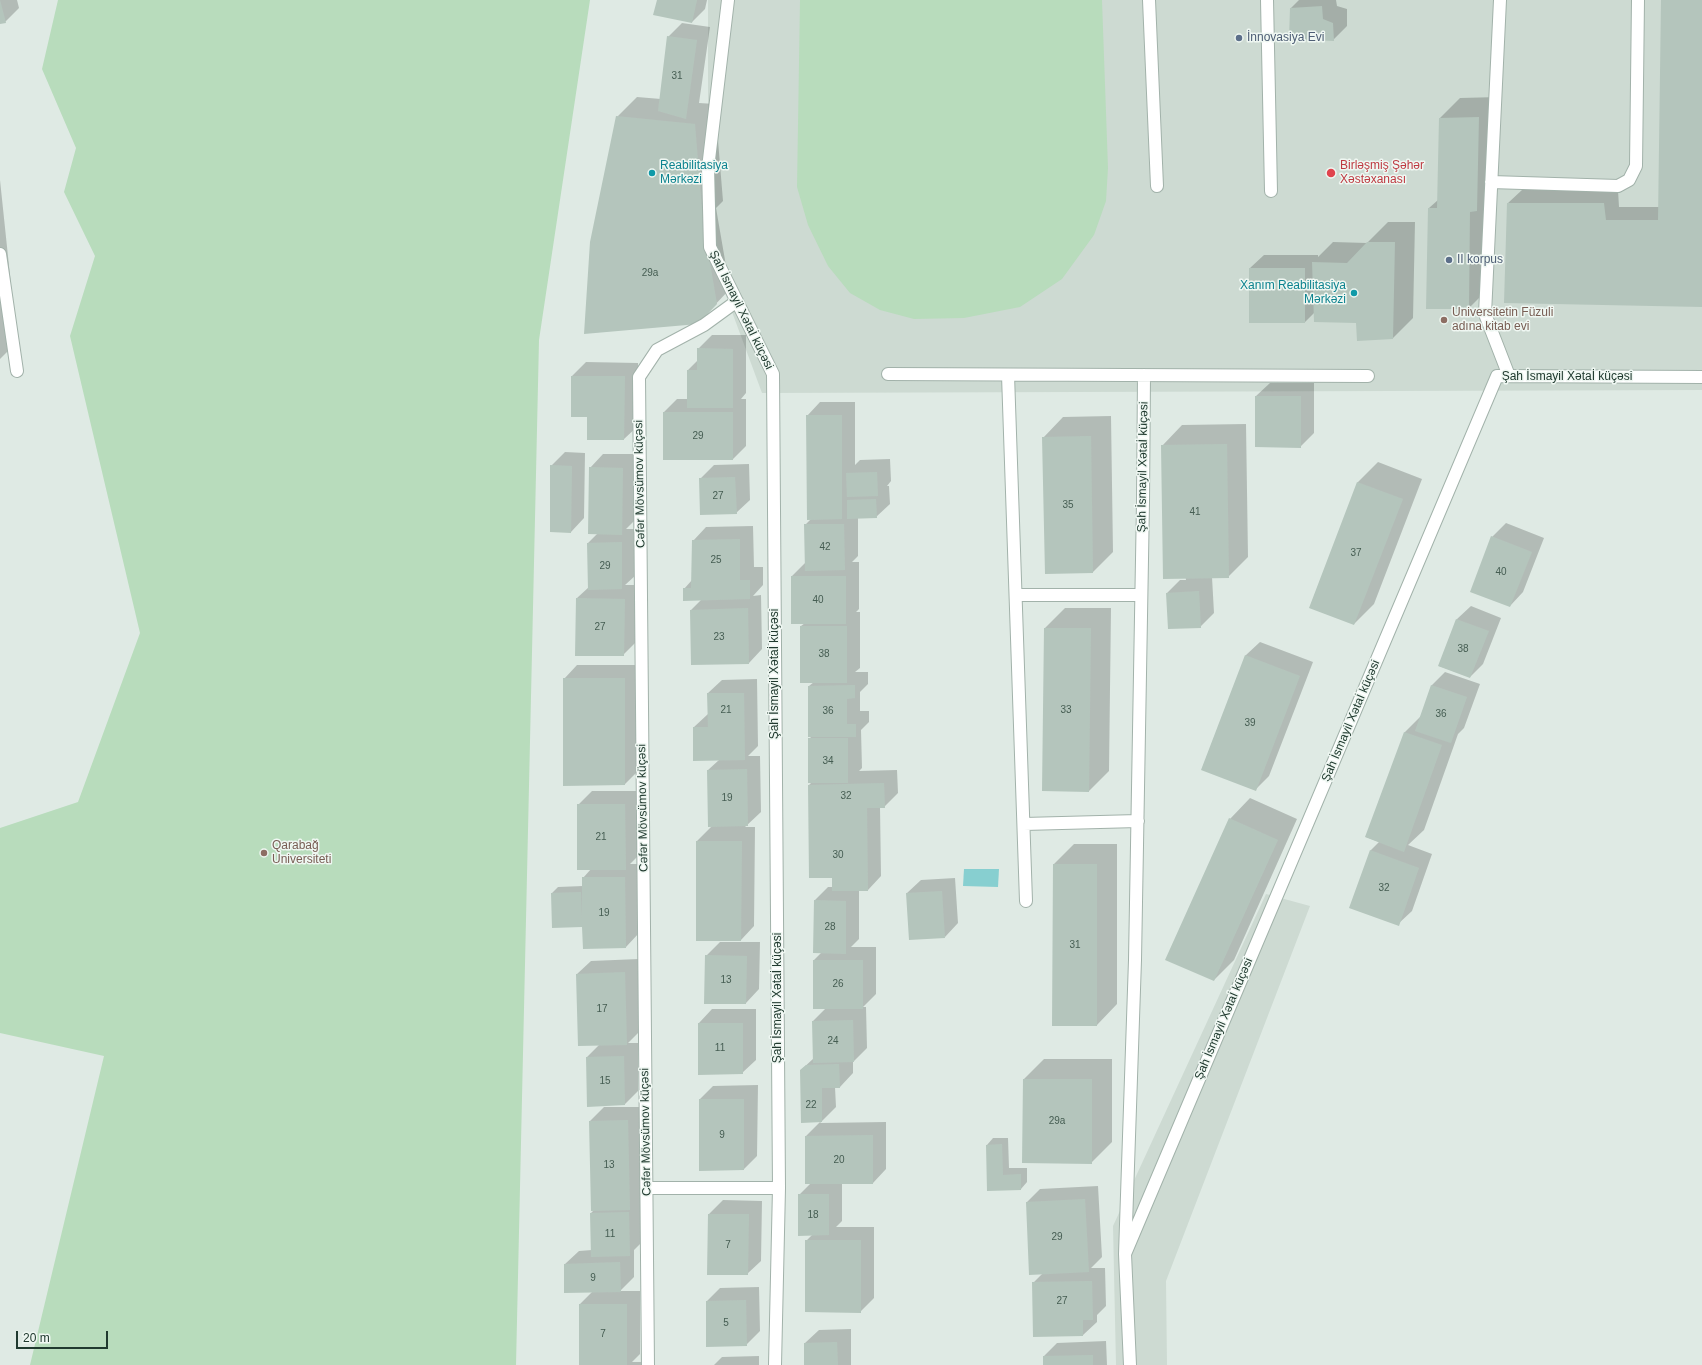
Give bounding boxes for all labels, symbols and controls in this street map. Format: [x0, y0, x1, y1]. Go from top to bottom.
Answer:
place label: İnnovasiya Evi [1247, 31, 1324, 45]
marker: İnnovasiya Evi [1234, 33, 1244, 43]
house number: 31 [671, 70, 683, 82]
place label: Reabilitasiya Mərkəzi [660, 159, 728, 187]
place label: Birləşmiş Şəhər Xəstəxanası [1340, 159, 1424, 187]
marker: Birləşmiş Şəhər Xəstəxanası [1325, 167, 1337, 179]
marker: Reabilitasiya Mərkəzi [647, 168, 657, 178]
street label: Şah İsmayil Xətaİ küçəsi [706, 248, 776, 372]
place label: II korpus [1457, 253, 1503, 267]
marker: II korpus [1444, 255, 1454, 265]
house number: 29a [642, 267, 658, 279]
place label: Xanım Reabilitasiya Mərkəzi [1240, 279, 1346, 307]
marker: Xanım Reabilitasiya Mərkəzi [1349, 288, 1359, 298]
place label: Universitetin Füzuli adına kitab evi [1452, 306, 1553, 334]
marker: Universitetin Füzuli adına kitab evi [1439, 315, 1449, 325]
street label: Şah İsmayil Xətaİ küçəsi [1502, 370, 1632, 384]
street label: Şah İsmayil Xətaİ küçəsi [1135, 402, 1151, 532]
street label: Cəfər Mövsümov küçəsi [632, 420, 648, 548]
house number: 29 [692, 430, 704, 442]
house number: 27 [712, 490, 724, 502]
house number: 35 [1062, 499, 1074, 511]
house number: 41 [1189, 506, 1201, 518]
house number: 42 [819, 541, 831, 553]
house number: 37 [1350, 547, 1362, 559]
house number: 25 [710, 554, 722, 566]
house number: 29 [599, 560, 611, 572]
house number: 40 [1495, 566, 1507, 578]
house number: 40 [812, 594, 824, 606]
street label: Şah İsmayil Xətaİ küçəsi [768, 609, 782, 739]
house number: 27 [594, 621, 606, 633]
house number: 23 [713, 631, 725, 643]
house number: 38 [1457, 643, 1469, 655]
house number: 38 [818, 648, 830, 660]
street label: Şah İsmayil Xətaİ küçəsi [1319, 658, 1383, 784]
house number: 21 [720, 704, 732, 716]
house number: 33 [1060, 704, 1072, 716]
house number: 36 [822, 705, 834, 717]
house number: 36 [1435, 708, 1447, 720]
house number: 39 [1244, 717, 1256, 729]
street label: Cəfər Mövsümov küçəsi [635, 744, 651, 872]
house number: 34 [822, 755, 834, 767]
house number: 32 [840, 790, 852, 802]
house number: 19 [721, 792, 733, 804]
house number: 21 [595, 831, 607, 843]
place label: Qarabağ Universiteti [272, 839, 331, 867]
marker: Qarabağ Universiteti [259, 848, 269, 858]
house number: 30 [832, 849, 844, 861]
house number: 32 [1378, 882, 1390, 894]
house number: 19 [598, 907, 610, 919]
house number: 28 [824, 921, 836, 933]
street label: Şah İsmayil Xətaİ küçəsi [771, 933, 785, 1063]
house number: 31 [1069, 939, 1081, 951]
street label: Şah İsmayil Xətaİ küçəsi [1192, 956, 1256, 1082]
house number: 13 [720, 974, 732, 986]
house number: 26 [832, 978, 844, 990]
house number: 17 [596, 1003, 608, 1015]
house number: 24 [827, 1035, 839, 1047]
house number: 11 [715, 1042, 725, 1054]
street label: Cəfər Mövsümov küçəsi [638, 1068, 654, 1196]
house number: 15 [599, 1075, 611, 1087]
house number: 22 [805, 1099, 817, 1111]
house number: 29a [1049, 1115, 1065, 1127]
house number: 9 [719, 1129, 725, 1141]
house number: 20 [833, 1154, 845, 1166]
house number: 13 [603, 1159, 615, 1171]
house number: 18 [807, 1209, 819, 1221]
house number: 11 [605, 1228, 615, 1240]
house number: 29 [1051, 1231, 1063, 1243]
house number: 7 [725, 1239, 731, 1251]
house number: 9 [590, 1272, 596, 1284]
house number: 27 [1056, 1295, 1068, 1307]
house number: 5 [723, 1317, 729, 1329]
scale bar [18, 1323, 110, 1349]
house number: 7 [600, 1328, 606, 1340]
text: 20 m [23, 1331, 50, 1345]

